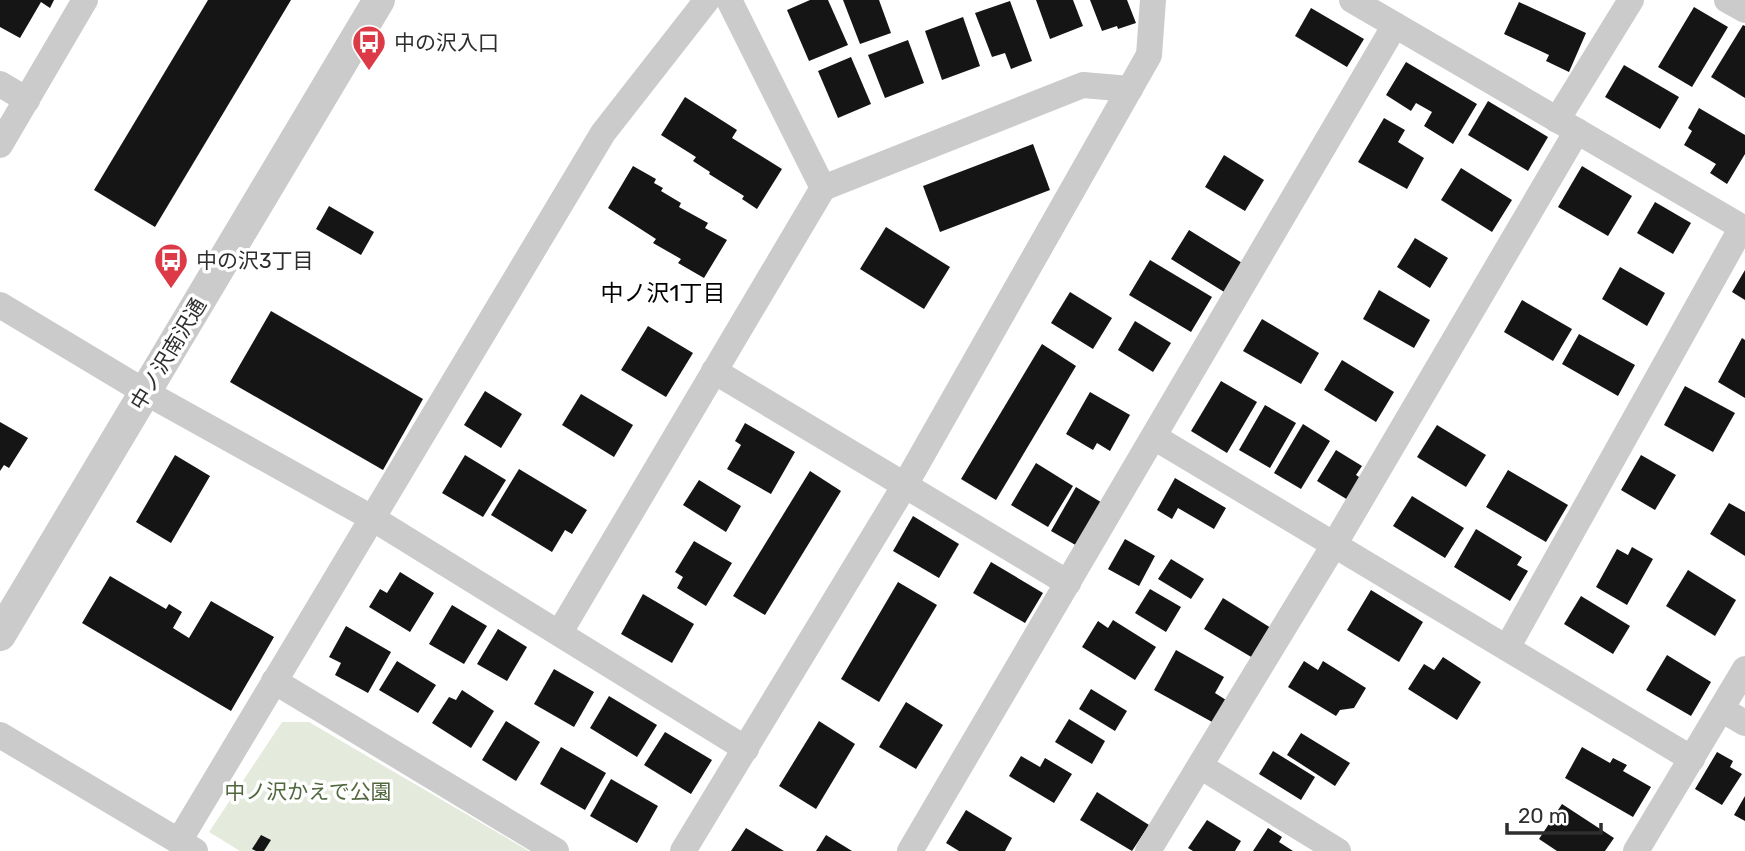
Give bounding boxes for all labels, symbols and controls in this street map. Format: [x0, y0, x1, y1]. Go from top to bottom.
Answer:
bus stop icon: 中の沢入口 [350, 23, 388, 72]
place label: 中の沢入口 [394, 30, 499, 55]
bus stop icon: 中の沢3丁目 [152, 241, 190, 290]
place label: 中の沢3丁目 [196, 248, 314, 273]
district label: 中ノ沢1丁目 [601, 279, 725, 307]
street label: 中ノ沢南沢通 [125, 294, 211, 414]
park label: 中ノ沢かえで公園 [224, 779, 392, 804]
scale bar [1507, 792, 1602, 836]
text: 20 m [1518, 803, 1567, 828]

